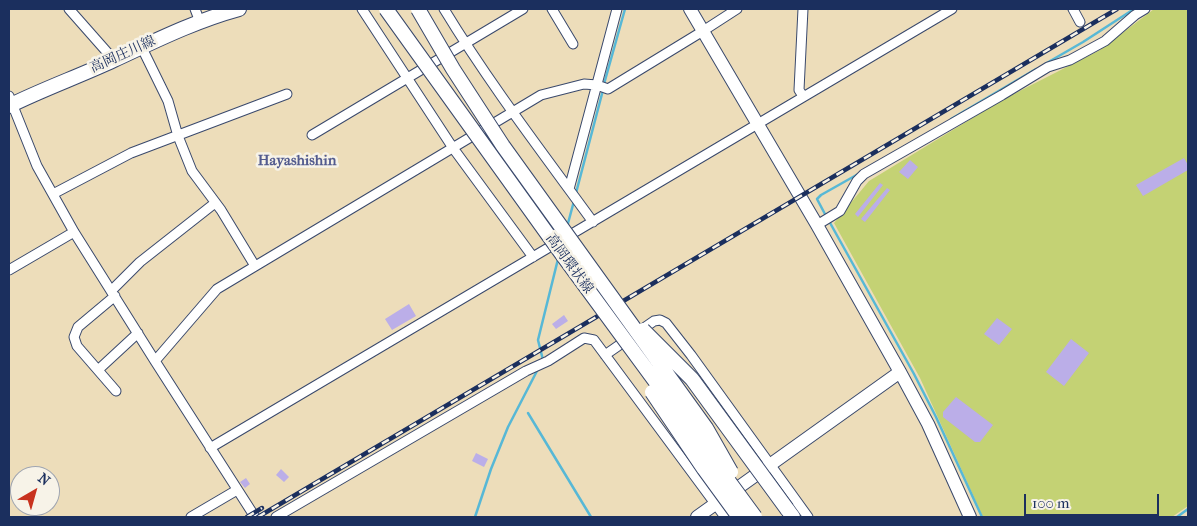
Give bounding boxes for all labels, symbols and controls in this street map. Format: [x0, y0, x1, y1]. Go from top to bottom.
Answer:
street label: 高岡庄川線 [88, 33, 158, 77]
district label: Hayashishin [258, 152, 336, 170]
street label: 高岡環状線 [542, 231, 596, 297]
north arrow [10, 466, 60, 516]
text: N [35, 470, 53, 490]
scale bar [1027, 484, 1162, 516]
text: 100 m [1032, 494, 1070, 512]

